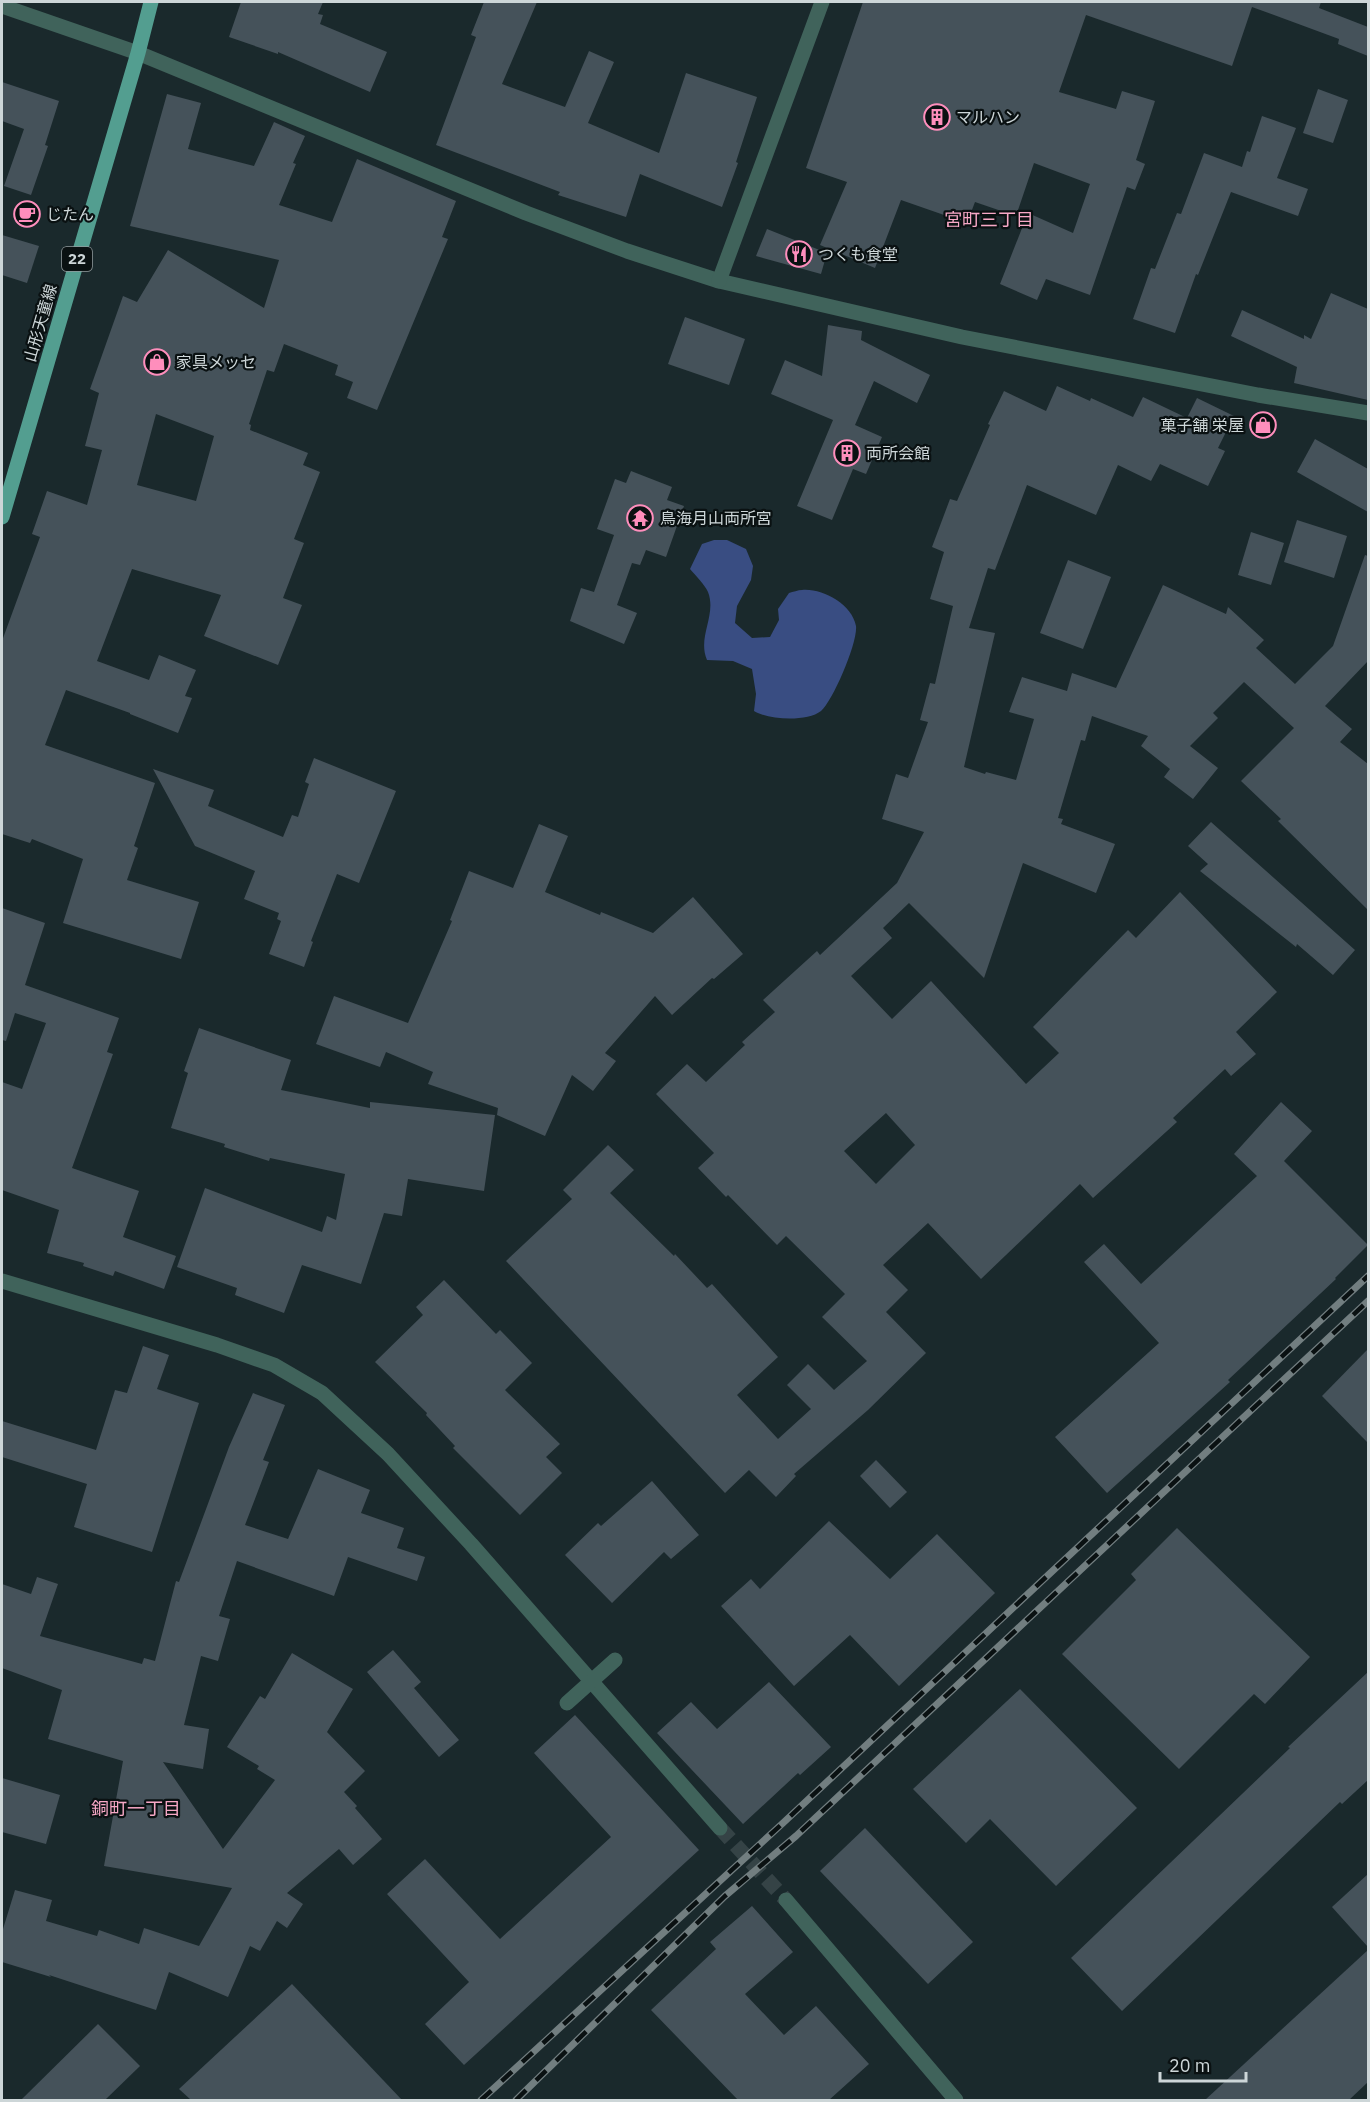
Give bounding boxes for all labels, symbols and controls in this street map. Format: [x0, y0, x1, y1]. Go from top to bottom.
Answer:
building icon: マルハン [922, 102, 952, 132]
place label: マルハン [956, 107, 1020, 127]
cafe icon: じたん [12, 199, 42, 229]
place label: じたん [46, 204, 94, 224]
district label: 宮町三丁目 [944, 208, 1034, 231]
restaurant icon: つくも食堂 [784, 239, 814, 269]
place label: つくも食堂 [818, 244, 898, 264]
road number: 22 [62, 247, 92, 271]
street label: 山形天童線 [19, 282, 61, 364]
shop icon: 家具メッセ [142, 347, 172, 377]
place label: 家具メッセ [176, 352, 256, 372]
shop icon: 菓子舗 栄屋 [1248, 410, 1278, 440]
place label: 菓子舗 栄屋 [1160, 415, 1244, 435]
building icon: 両所会館 [832, 438, 862, 468]
place label: 両所会館 [866, 443, 930, 463]
temple icon: 鳥海月山両所宮 [625, 503, 655, 533]
place label: 鳥海月山両所宮 [660, 508, 772, 528]
district label: 銅町一丁目 [91, 1797, 181, 1820]
scale bar [1160, 2045, 1246, 2083]
text: 20 m [1169, 2054, 1211, 2077]

